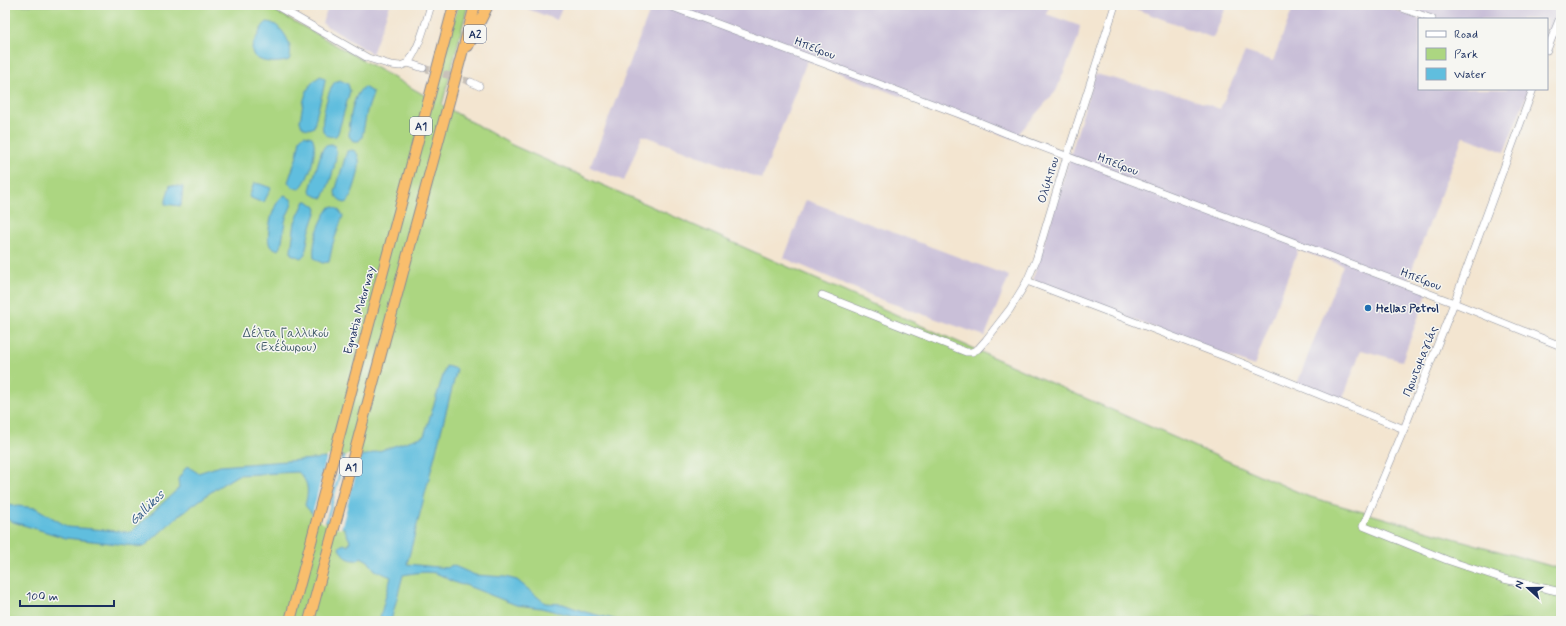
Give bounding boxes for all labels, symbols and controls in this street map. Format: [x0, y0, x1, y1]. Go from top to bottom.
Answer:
legend [1418, 18, 1548, 90]
road number: Α2 [464, 25, 486, 43]
text: Road [1454, 27, 1478, 43]
street label: Ηπείρου [792, 34, 838, 64]
text: Park [1454, 47, 1478, 63]
text: Water [1454, 67, 1486, 83]
road number: Α1 [410, 117, 432, 135]
street label: Ηπείρου [1095, 150, 1141, 180]
street label: Ολύμπου [1034, 155, 1064, 206]
street label: Egnatia Motorway [340, 264, 379, 356]
street label: Ηπείρου [1398, 265, 1444, 295]
place label: Hellas Petrol [1376, 301, 1439, 317]
marker: Hellas Petrol [1363, 303, 1373, 313]
street label: Πρωτομαγιάς [1399, 324, 1442, 399]
park label: Δέλτα Γαλλικού (Εχέδωρου) [243, 325, 329, 356]
road number: Α1 [340, 458, 362, 476]
water label: Gallikos [126, 486, 169, 529]
north arrow [1508, 568, 1548, 608]
text: N [1512, 579, 1527, 591]
scale bar [20, 582, 114, 608]
text: 100 m [26, 589, 58, 605]

